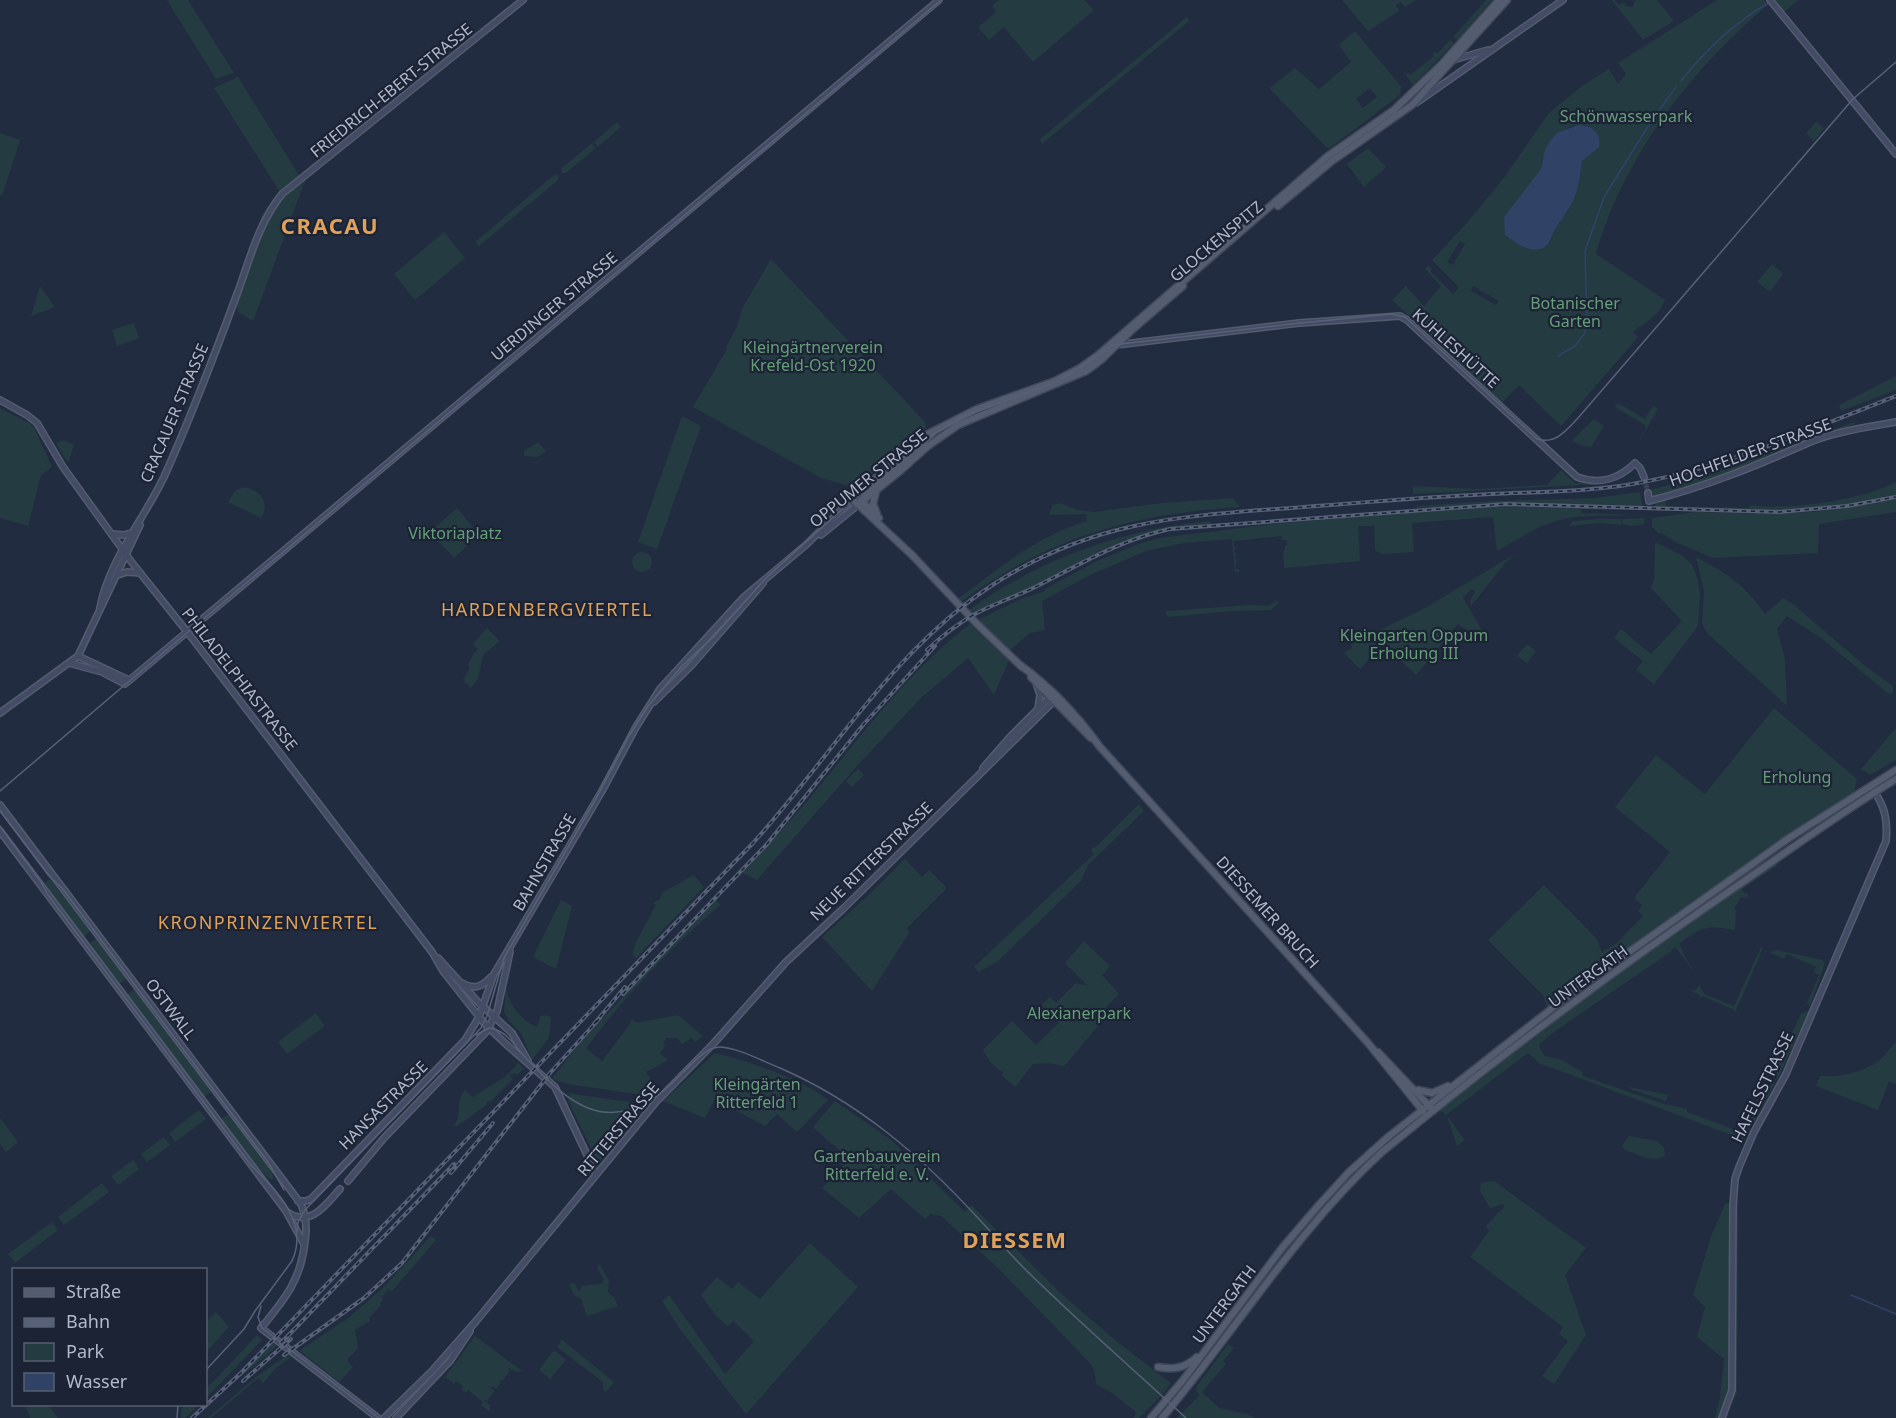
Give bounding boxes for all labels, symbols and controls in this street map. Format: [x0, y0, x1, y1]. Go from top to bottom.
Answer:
street label: FRIEDRICH-EBERT-STRASSE [305, 18, 477, 162]
park label: Schönwasserpark [1560, 105, 1693, 127]
street label: GLOCKENSPITZ [1165, 196, 1267, 286]
district label: CRACAU [281, 210, 379, 240]
street label: UERDINGER STRASSE [486, 247, 622, 365]
park label: Botanischer Garten [1530, 292, 1620, 332]
street label: KUHLESHÜTTE [1408, 303, 1504, 393]
park label: Kleingärtnerverein Krefeld-Ost 1920 [743, 336, 883, 376]
street label: CRACAUER STRASSE [135, 340, 213, 486]
street label: HOCHFELDER STRASSE [1666, 412, 1834, 492]
street label: OPPUMER STRASSE [805, 424, 931, 532]
park label: Viktoriaplatz [408, 522, 502, 544]
district label: HARDENBERGVIERTEL [441, 597, 653, 621]
street label: PHILADELPHIASTRASSE [177, 603, 303, 755]
park label: Kleingarten Oppum Erholung III [1340, 624, 1488, 664]
park label: Erholung [1763, 766, 1831, 788]
street label: NEUE RITTERSTRASSE [805, 797, 937, 925]
street label: BAHNSTRASSE [507, 809, 581, 915]
street label: DIESSEMER BRUCH [1212, 851, 1324, 973]
district label: KRONPRINZENVIERTEL [158, 910, 378, 934]
street label: UNTERGATH [1544, 940, 1632, 1012]
street label: OSTWALL [141, 974, 201, 1044]
park label: Alexianerpark [1027, 1002, 1132, 1024]
street label: HAFELSSTRASSE [1726, 1028, 1798, 1146]
street label: HANSASTRASSE [334, 1056, 432, 1154]
park label: Kleingärten Ritterfeld 1 [713, 1073, 801, 1113]
street label: RITTERSTRASSE [572, 1077, 664, 1181]
park label: Gartenbauverein Ritterfeld e. V. [813, 1145, 941, 1185]
district label: DIESSEM [963, 1224, 1067, 1254]
street label: UNTERGATH [1187, 1260, 1261, 1348]
legend [12, 1268, 207, 1406]
text: Straße [66, 1279, 121, 1303]
text: Bahn [66, 1309, 110, 1333]
text: Park [66, 1339, 104, 1363]
text: Wasser [66, 1369, 128, 1393]

